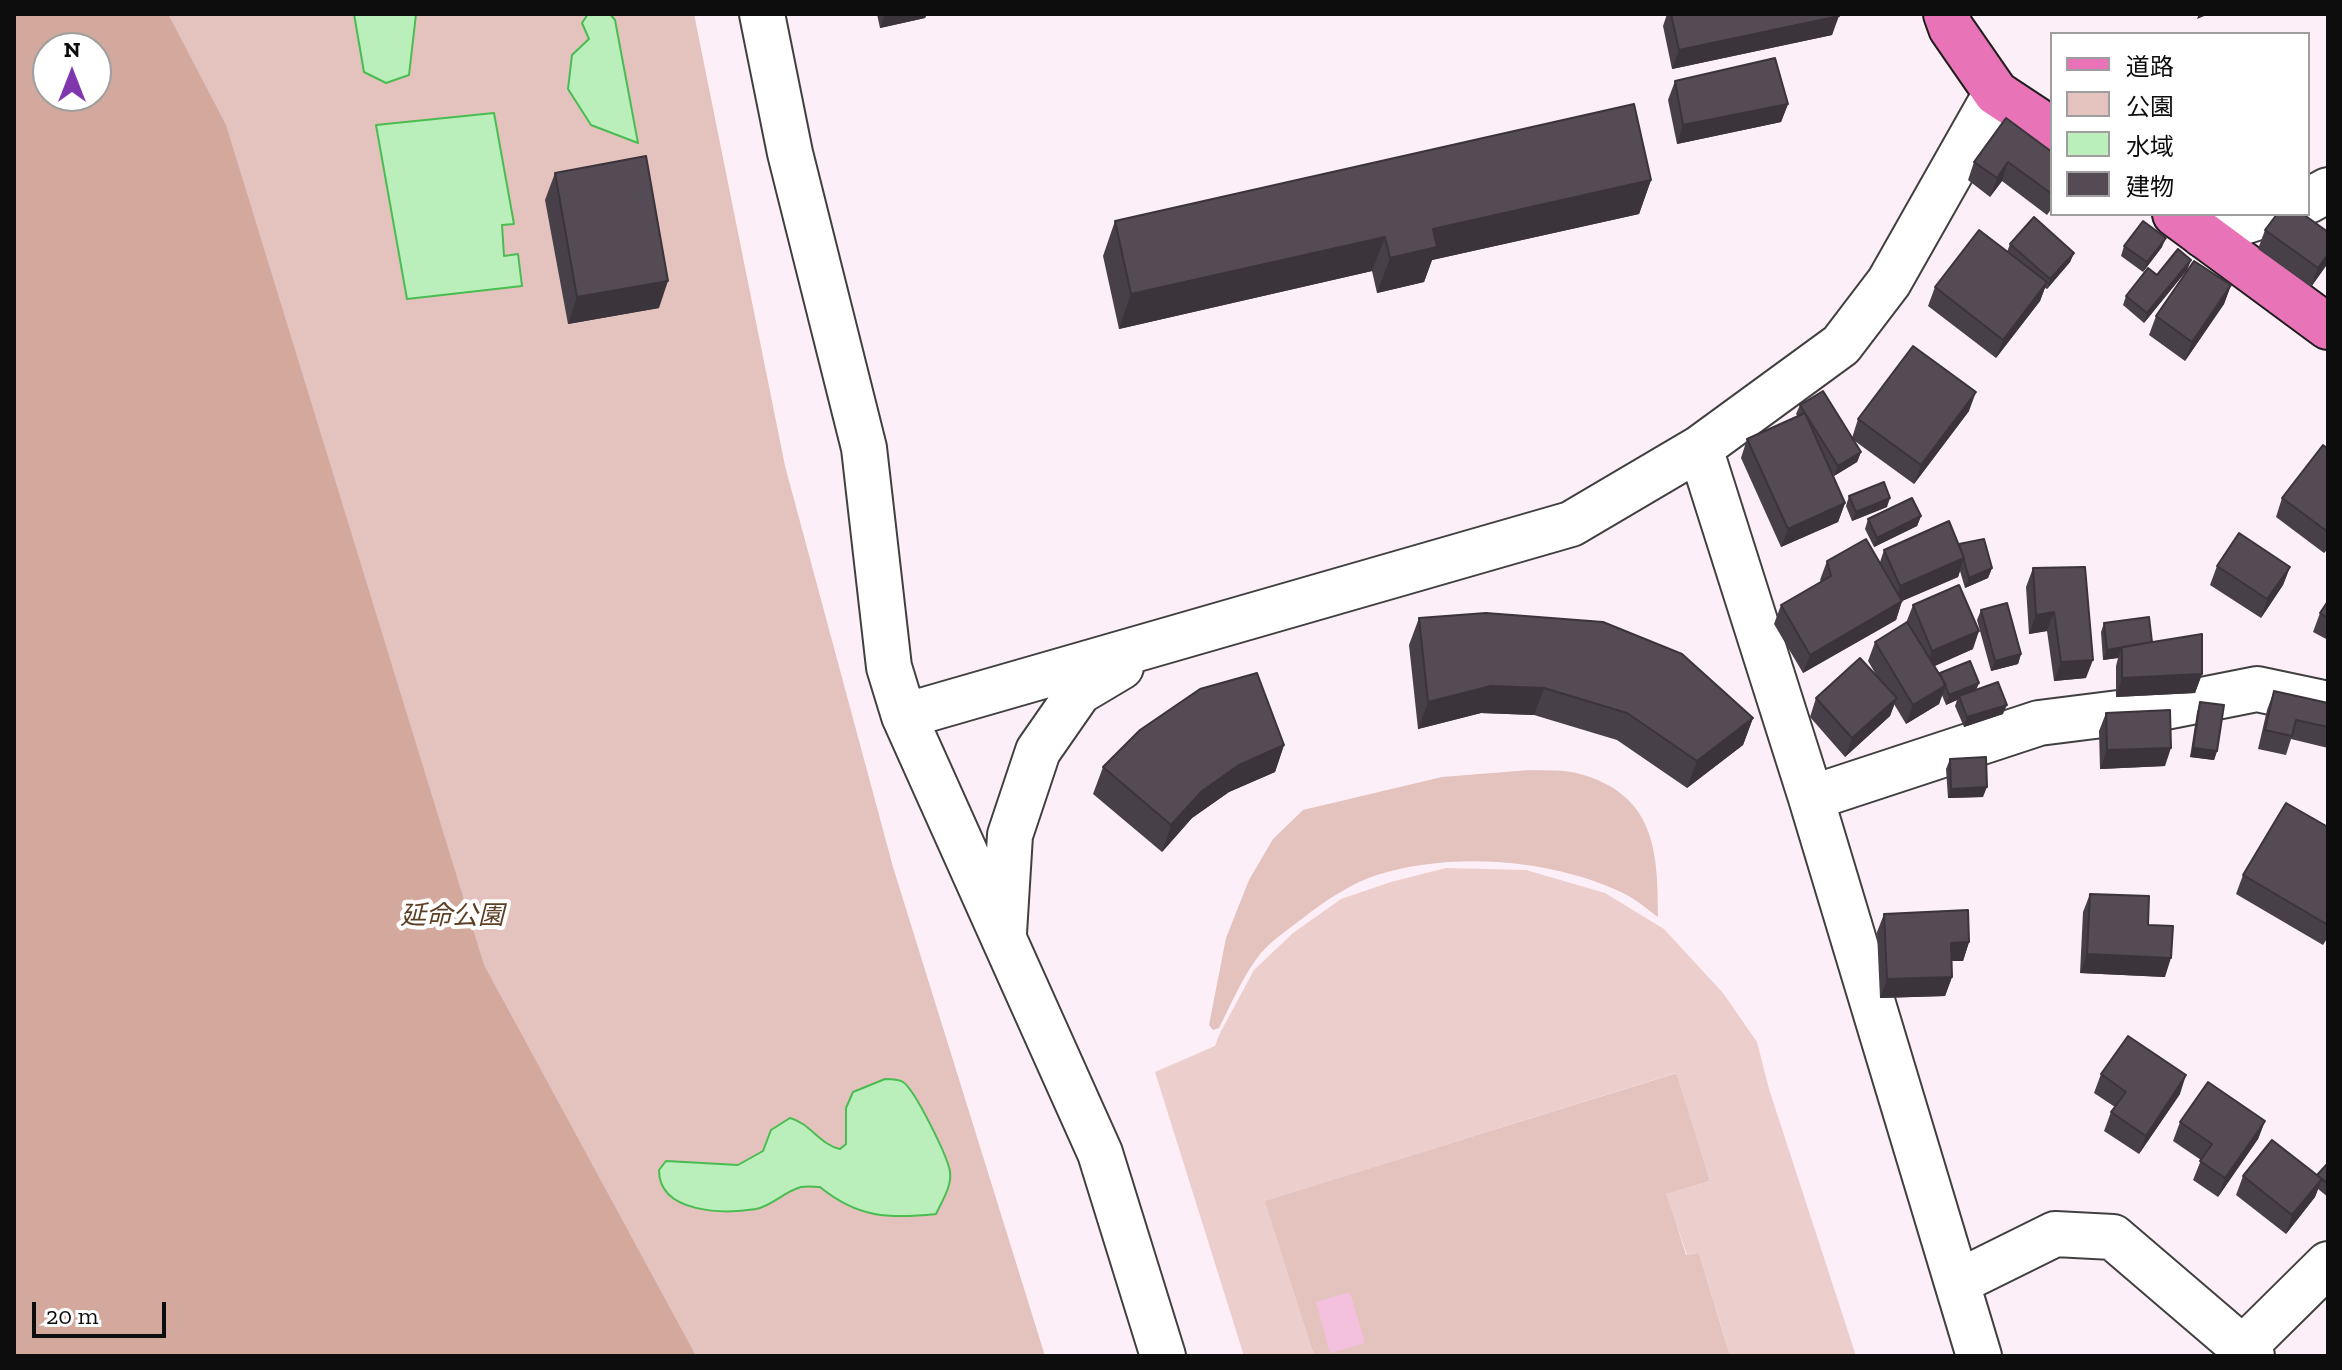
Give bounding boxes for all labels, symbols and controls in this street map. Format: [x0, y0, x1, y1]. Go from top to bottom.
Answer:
north arrow [32, 32, 112, 112]
legend [2050, 32, 2310, 216]
text: N [64, 36, 80, 63]
text: 道路 [2126, 52, 2174, 81]
text: 公園 [2126, 92, 2174, 121]
text: 水域 [2126, 132, 2174, 161]
text: 建物 [2126, 172, 2174, 201]
park label: 延命公園 [400, 901, 504, 933]
scale bar [36, 1286, 170, 1336]
text: 20 m [46, 1301, 98, 1330]

